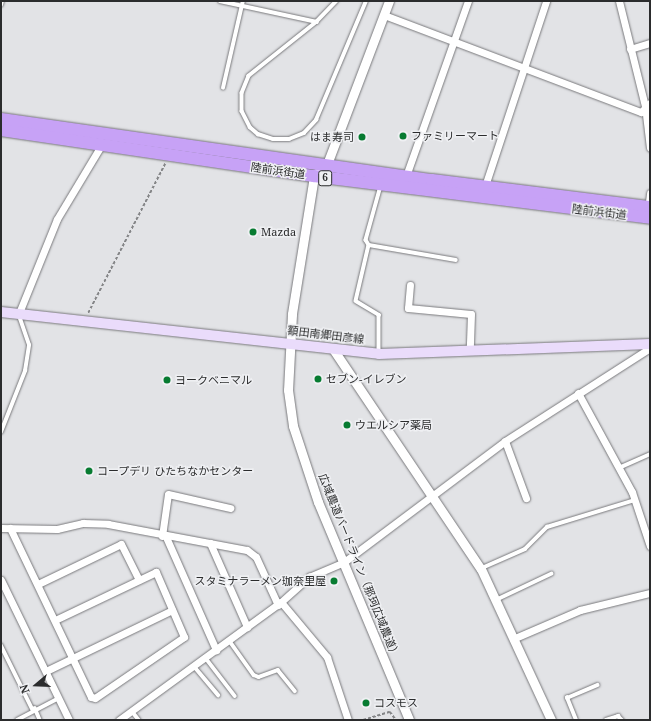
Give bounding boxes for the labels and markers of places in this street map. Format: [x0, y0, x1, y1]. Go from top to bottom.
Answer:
place label: ファミリーマート [411, 129, 499, 143]
place label: はま寿司 [310, 130, 354, 144]
marker: ファミリーマート [398, 131, 408, 141]
marker: はま寿司 [357, 132, 367, 142]
place label: Mazda [261, 225, 296, 239]
marker: Mazda [248, 227, 258, 237]
place label: セブン-イレブン [326, 372, 406, 386]
place label: ヨークベニマル [175, 373, 252, 387]
marker: セブン-イレブン [313, 374, 323, 384]
marker: ヨークベニマル [162, 375, 172, 385]
place label: ウエルシア薬局 [355, 418, 432, 432]
marker: ウエルシア薬局 [342, 420, 352, 430]
place label: コープデリ ひたちなかセンター [97, 464, 254, 478]
marker: コープデリ ひたちなかセンター [84, 466, 94, 476]
place label: スタミナラーメン珈奈里屋 [194, 574, 326, 588]
marker: スタミナラーメン珈奈里屋 [329, 576, 339, 586]
place label: コスモス [374, 696, 418, 710]
marker: コスモス [361, 698, 371, 708]

